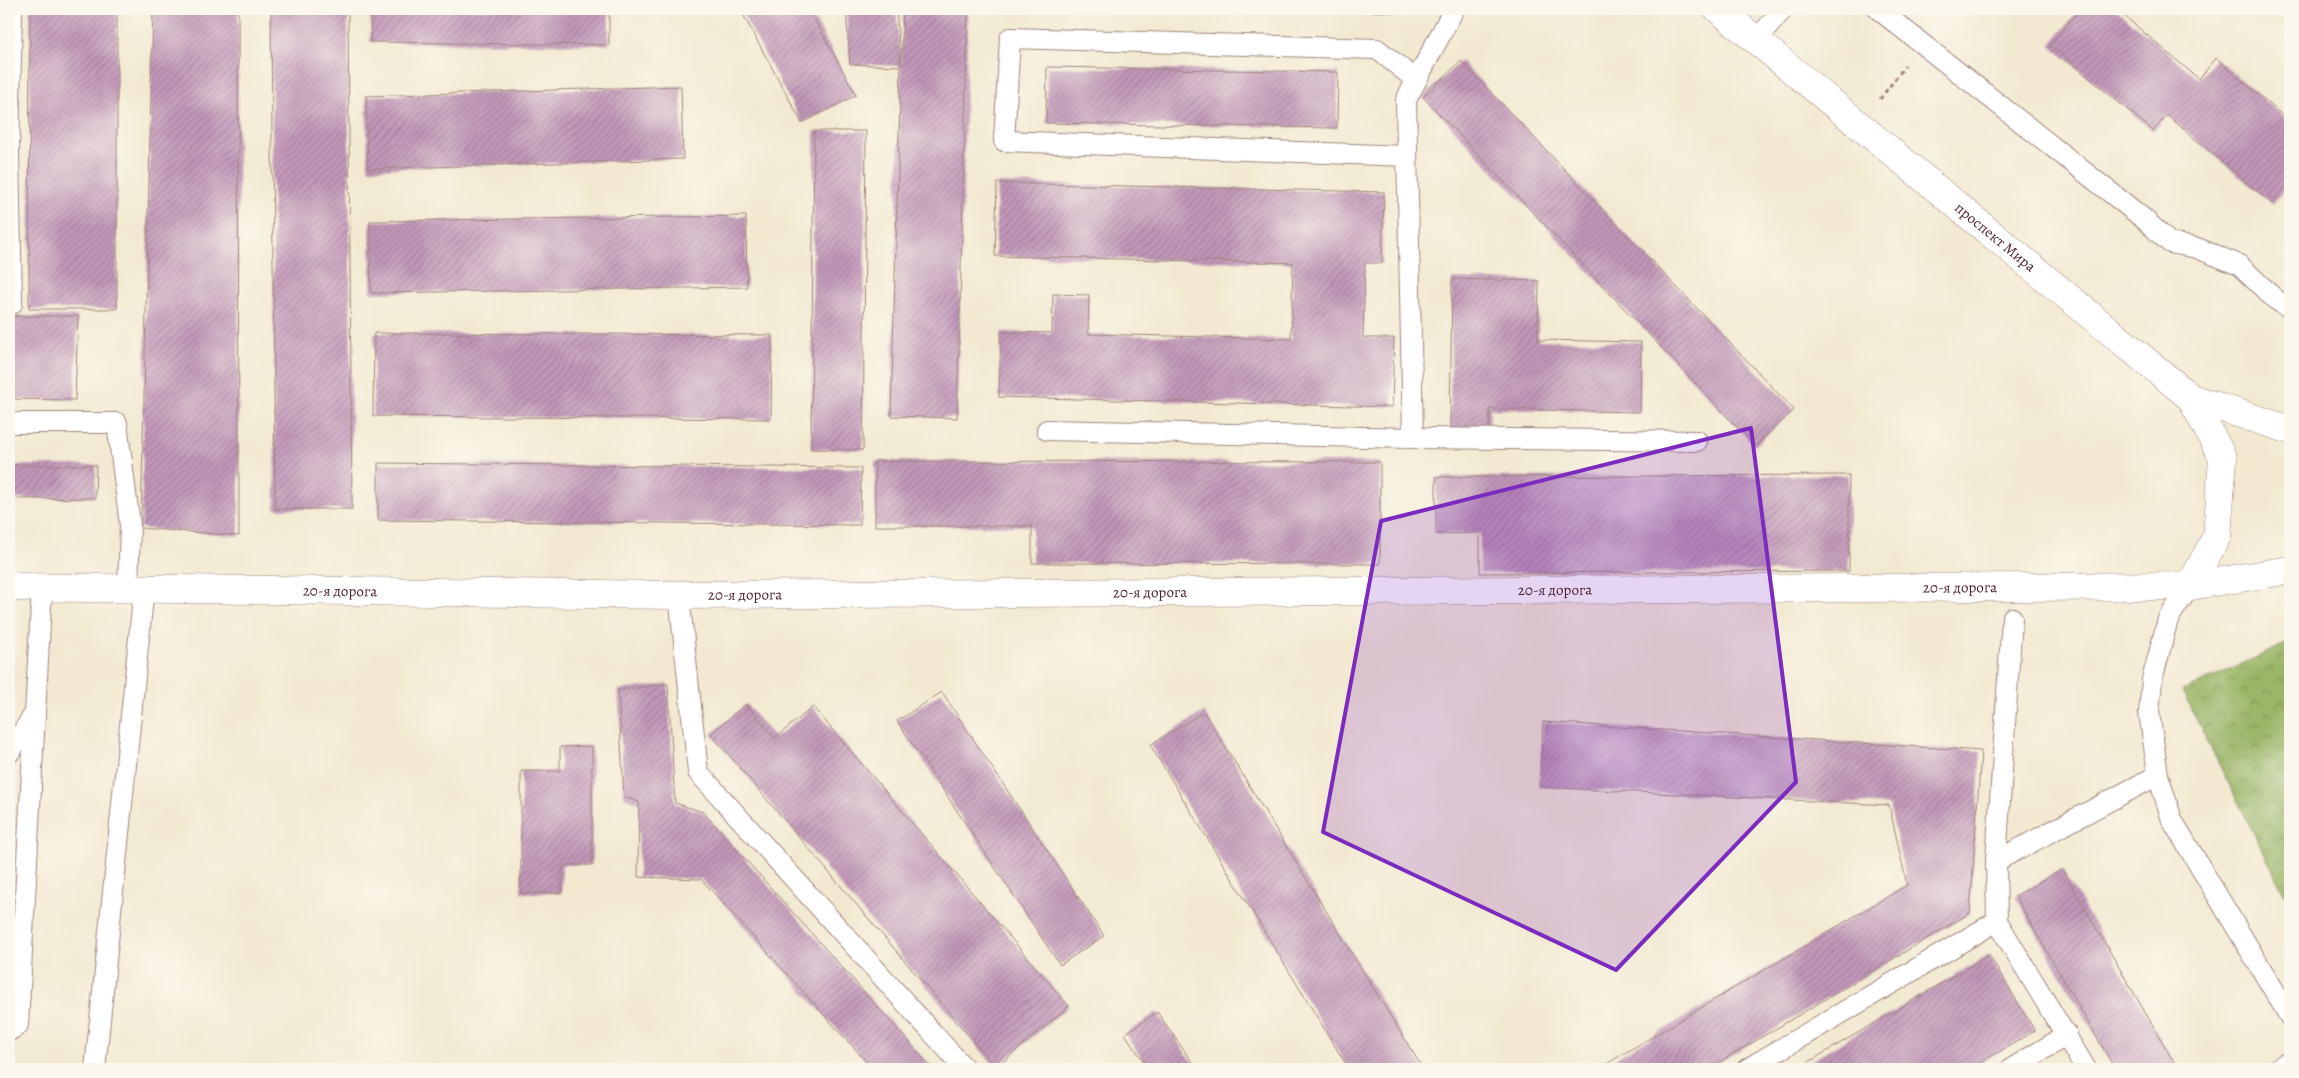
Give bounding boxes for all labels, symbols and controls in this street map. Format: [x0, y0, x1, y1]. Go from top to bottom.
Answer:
street label: проспект Мира [1950, 198, 2040, 276]
street label: 20-я дорога [1923, 577, 1997, 598]
street label: 20-я дорога [1518, 580, 1592, 600]
street label: 20-я дорога [303, 581, 377, 601]
street label: 20-я дорога [1113, 582, 1187, 602]
street label: 20-я дорога [708, 584, 782, 605]

